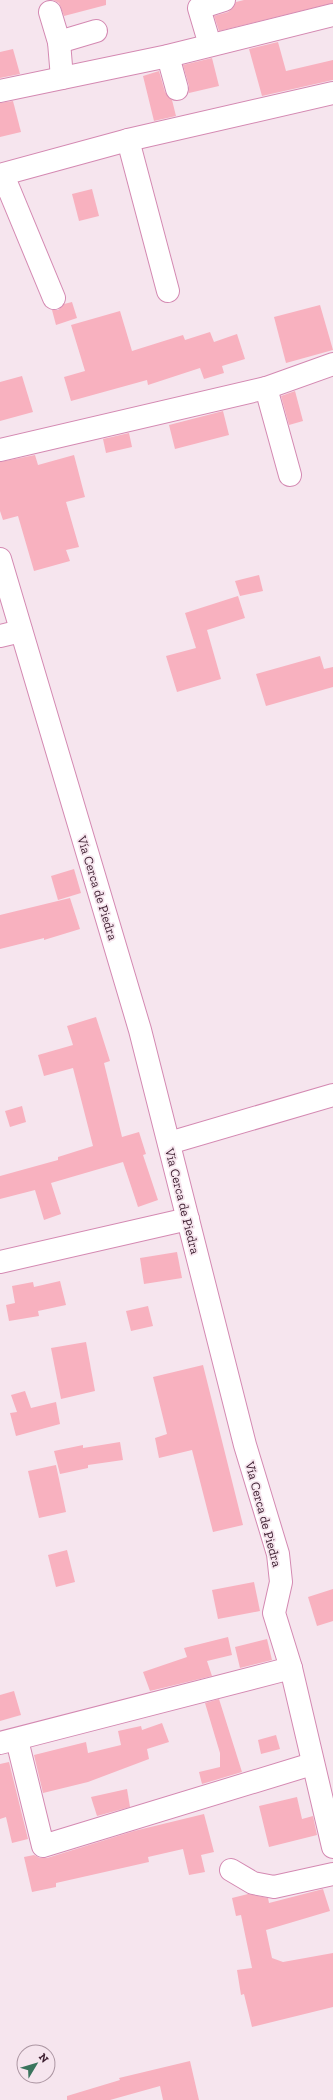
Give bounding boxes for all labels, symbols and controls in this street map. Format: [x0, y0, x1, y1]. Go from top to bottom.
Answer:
street label: Vía Cerca de Piedra [74, 833, 121, 943]
street label: Vía Cerca de Piedra [162, 1146, 203, 1256]
street label: Vía Cerca de Piedra [242, 1459, 285, 1569]
north arrow [16, 2044, 56, 2084]
text: N [36, 2051, 52, 2066]

